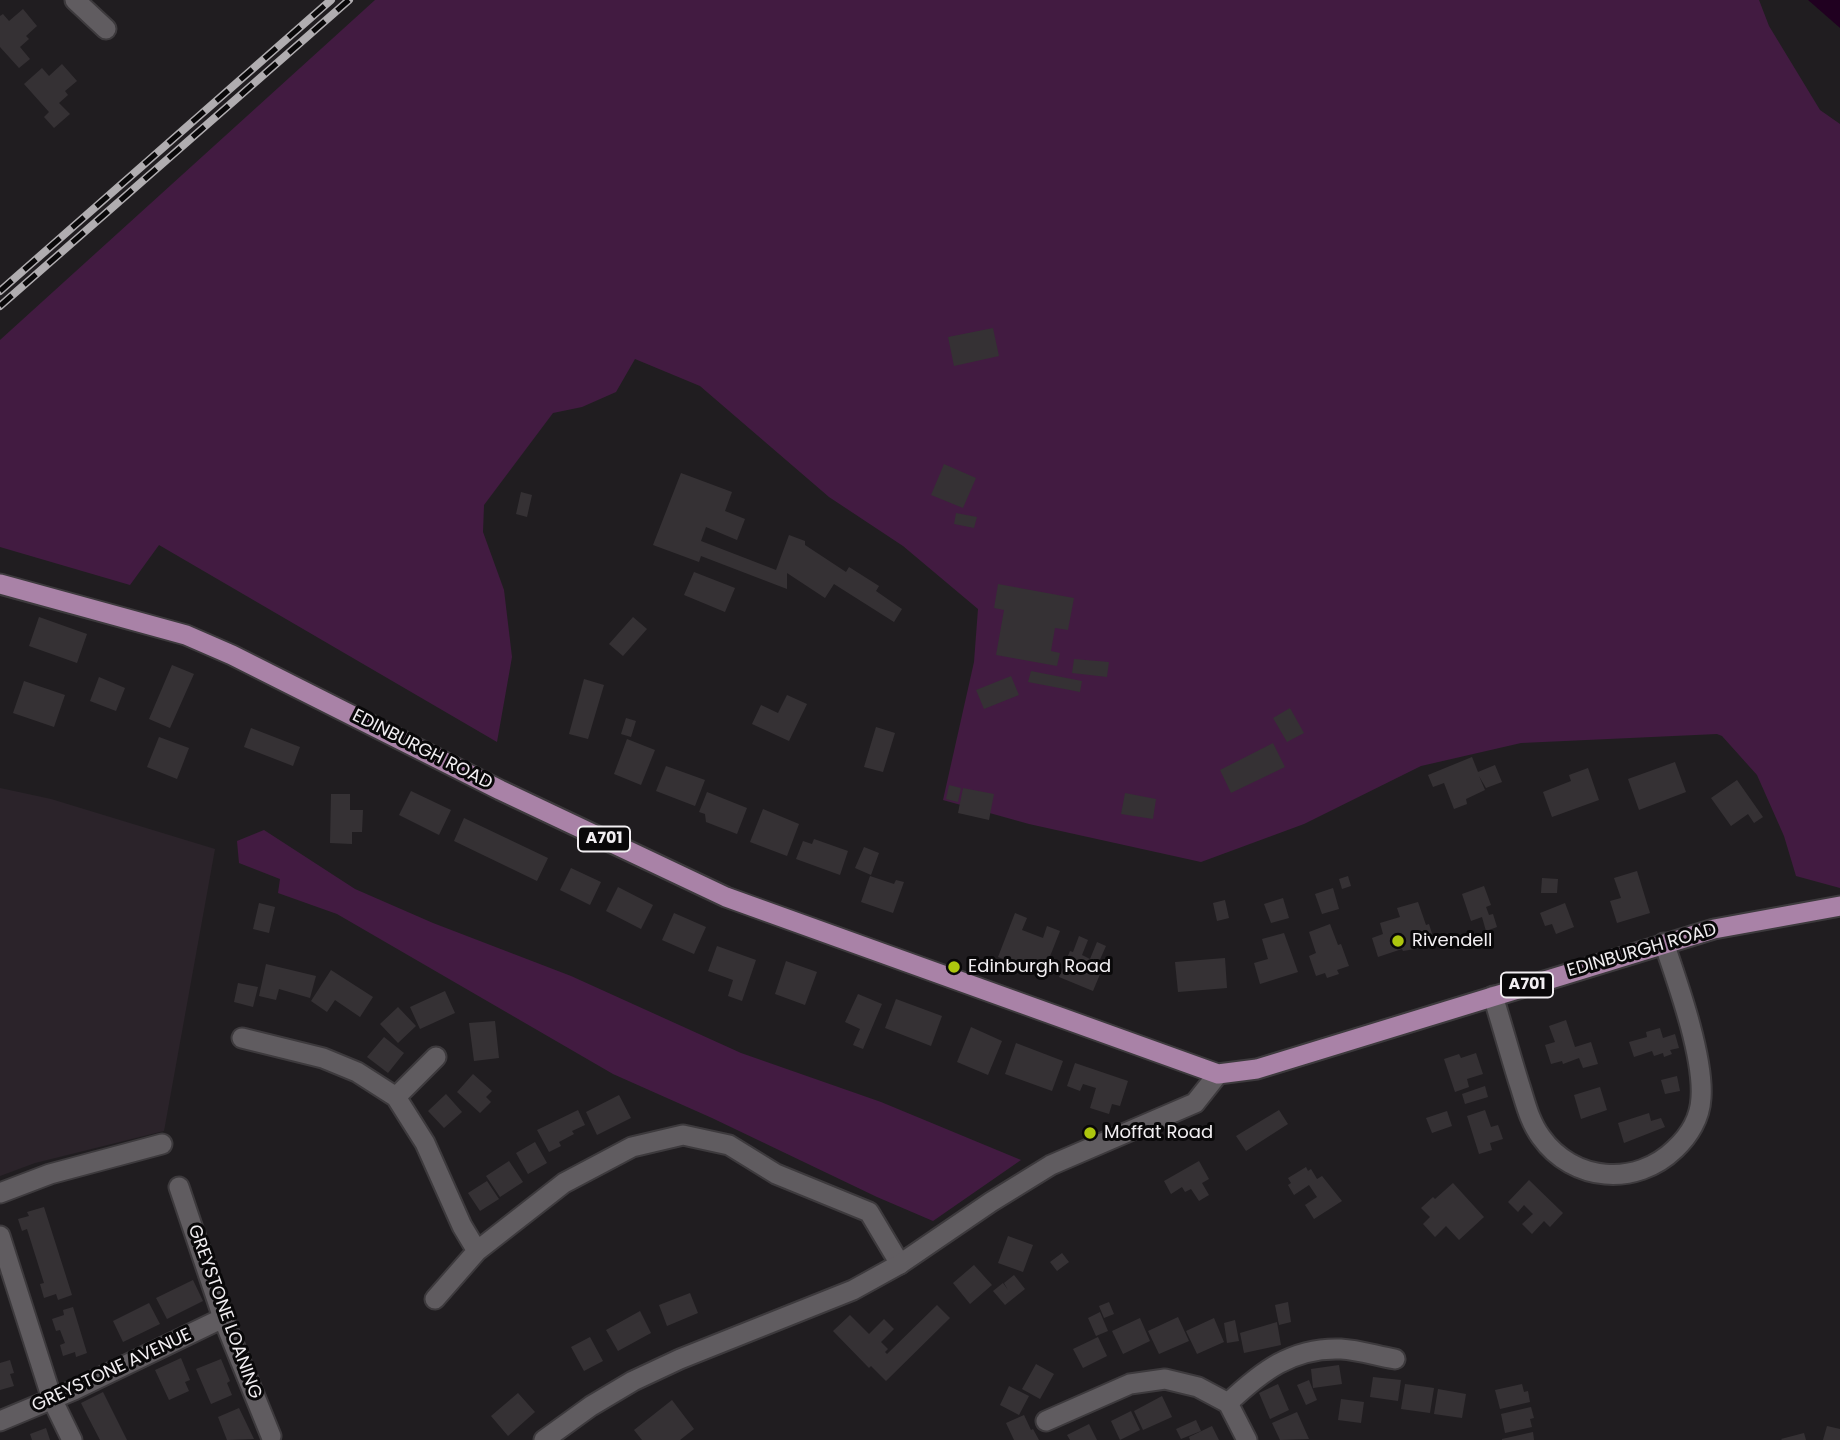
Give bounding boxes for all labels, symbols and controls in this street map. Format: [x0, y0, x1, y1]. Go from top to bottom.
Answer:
street label: EDINBURGH ROAD [348, 705, 496, 795]
road number: A701 [578, 826, 630, 852]
street label: EDINBURGH ROAD [1565, 919, 1719, 983]
place label: Rivendell [1412, 930, 1492, 952]
marker: Rivendell [1390, 933, 1406, 949]
place label: Edinburgh Road [968, 956, 1111, 978]
marker: Edinburgh Road [946, 959, 962, 975]
road number: A701 [1501, 973, 1553, 998]
place label: Moffat Road [1104, 1122, 1213, 1144]
marker: Moffat Road [1082, 1125, 1098, 1141]
street label: GREYSTONE LOANING [182, 1222, 266, 1402]
street label: GREYSTONE AVENUE [29, 1325, 195, 1417]

